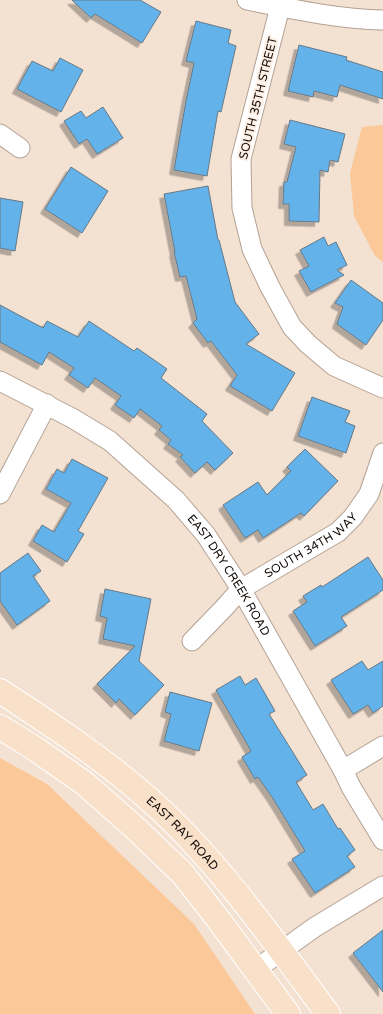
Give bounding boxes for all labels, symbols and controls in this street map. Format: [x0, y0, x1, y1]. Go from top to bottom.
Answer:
street label: SOUTH 35TH STREET [236, 35, 280, 161]
street label: SOUTH 34TH WAY [262, 510, 360, 581]
street label: EAST DRY CREEK ROAD [184, 512, 273, 638]
street label: EAST RAY ROAD [143, 793, 222, 873]

